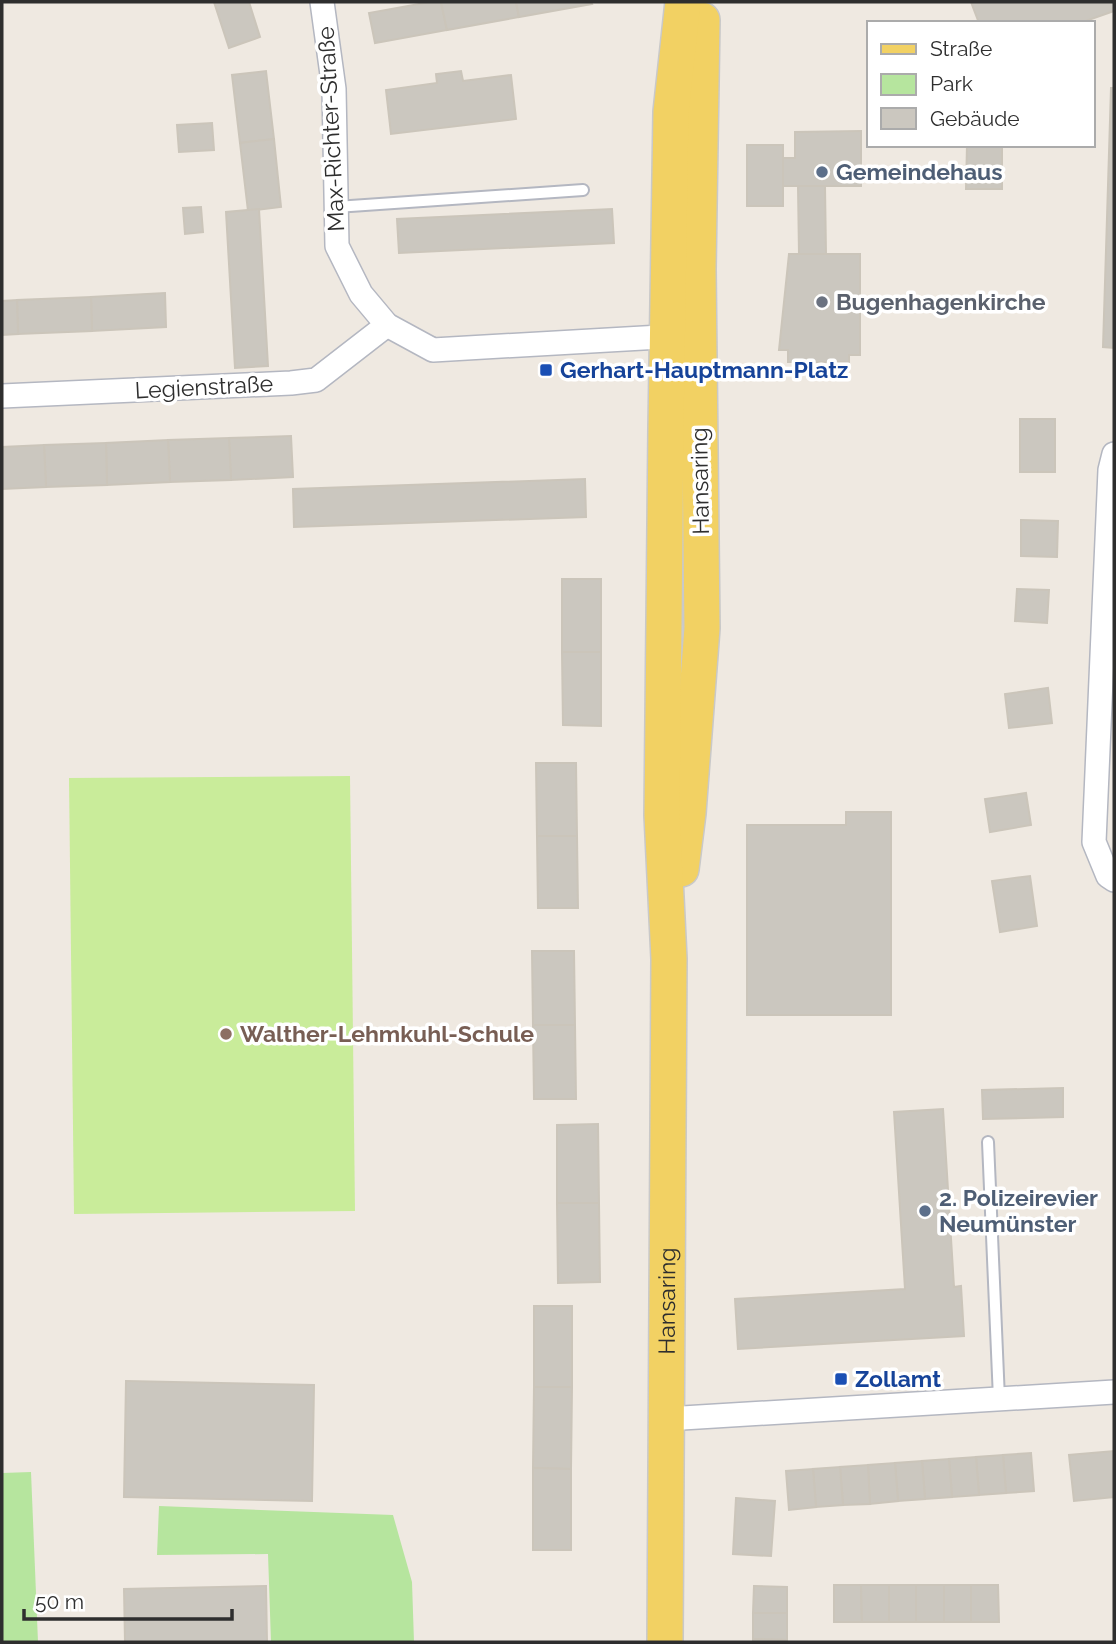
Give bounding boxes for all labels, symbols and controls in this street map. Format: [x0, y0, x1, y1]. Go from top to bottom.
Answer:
legend [867, 21, 1095, 147]
street label: Max-Richter-Straße [312, 26, 349, 232]
text: Straße [930, 36, 992, 61]
text: Park [930, 71, 973, 96]
text: Gebäude [930, 106, 1020, 131]
place label: Gemeindehaus [836, 158, 1003, 185]
marker: Gemeindehaus [814, 164, 830, 180]
place label: Bugenhagenkirche [836, 288, 1046, 315]
marker: Bugenhagenkirche [814, 294, 830, 310]
place label: Gerhart-Hauptmann-Platz [560, 356, 848, 383]
marker: Gerhart-Hauptmann-Platz [538, 362, 554, 378]
street label: Legienstraße [134, 369, 274, 404]
street label: Hansaring [685, 427, 714, 535]
place label: Walther-Lehmkuhl-Schule [240, 1020, 534, 1047]
marker: Walther-Lehmkuhl-Schule [218, 1026, 234, 1042]
place label: 2. Polizeirevier Neumünster [939, 1184, 1098, 1237]
marker: 2. Polizeirevier Neumünster [917, 1203, 933, 1219]
street label: Hansaring [653, 1247, 680, 1355]
place label: Zollamt [855, 1365, 941, 1392]
marker: Zollamt [833, 1371, 849, 1387]
scale bar [24, 1578, 233, 1622]
text: 50 m [35, 1589, 84, 1614]

